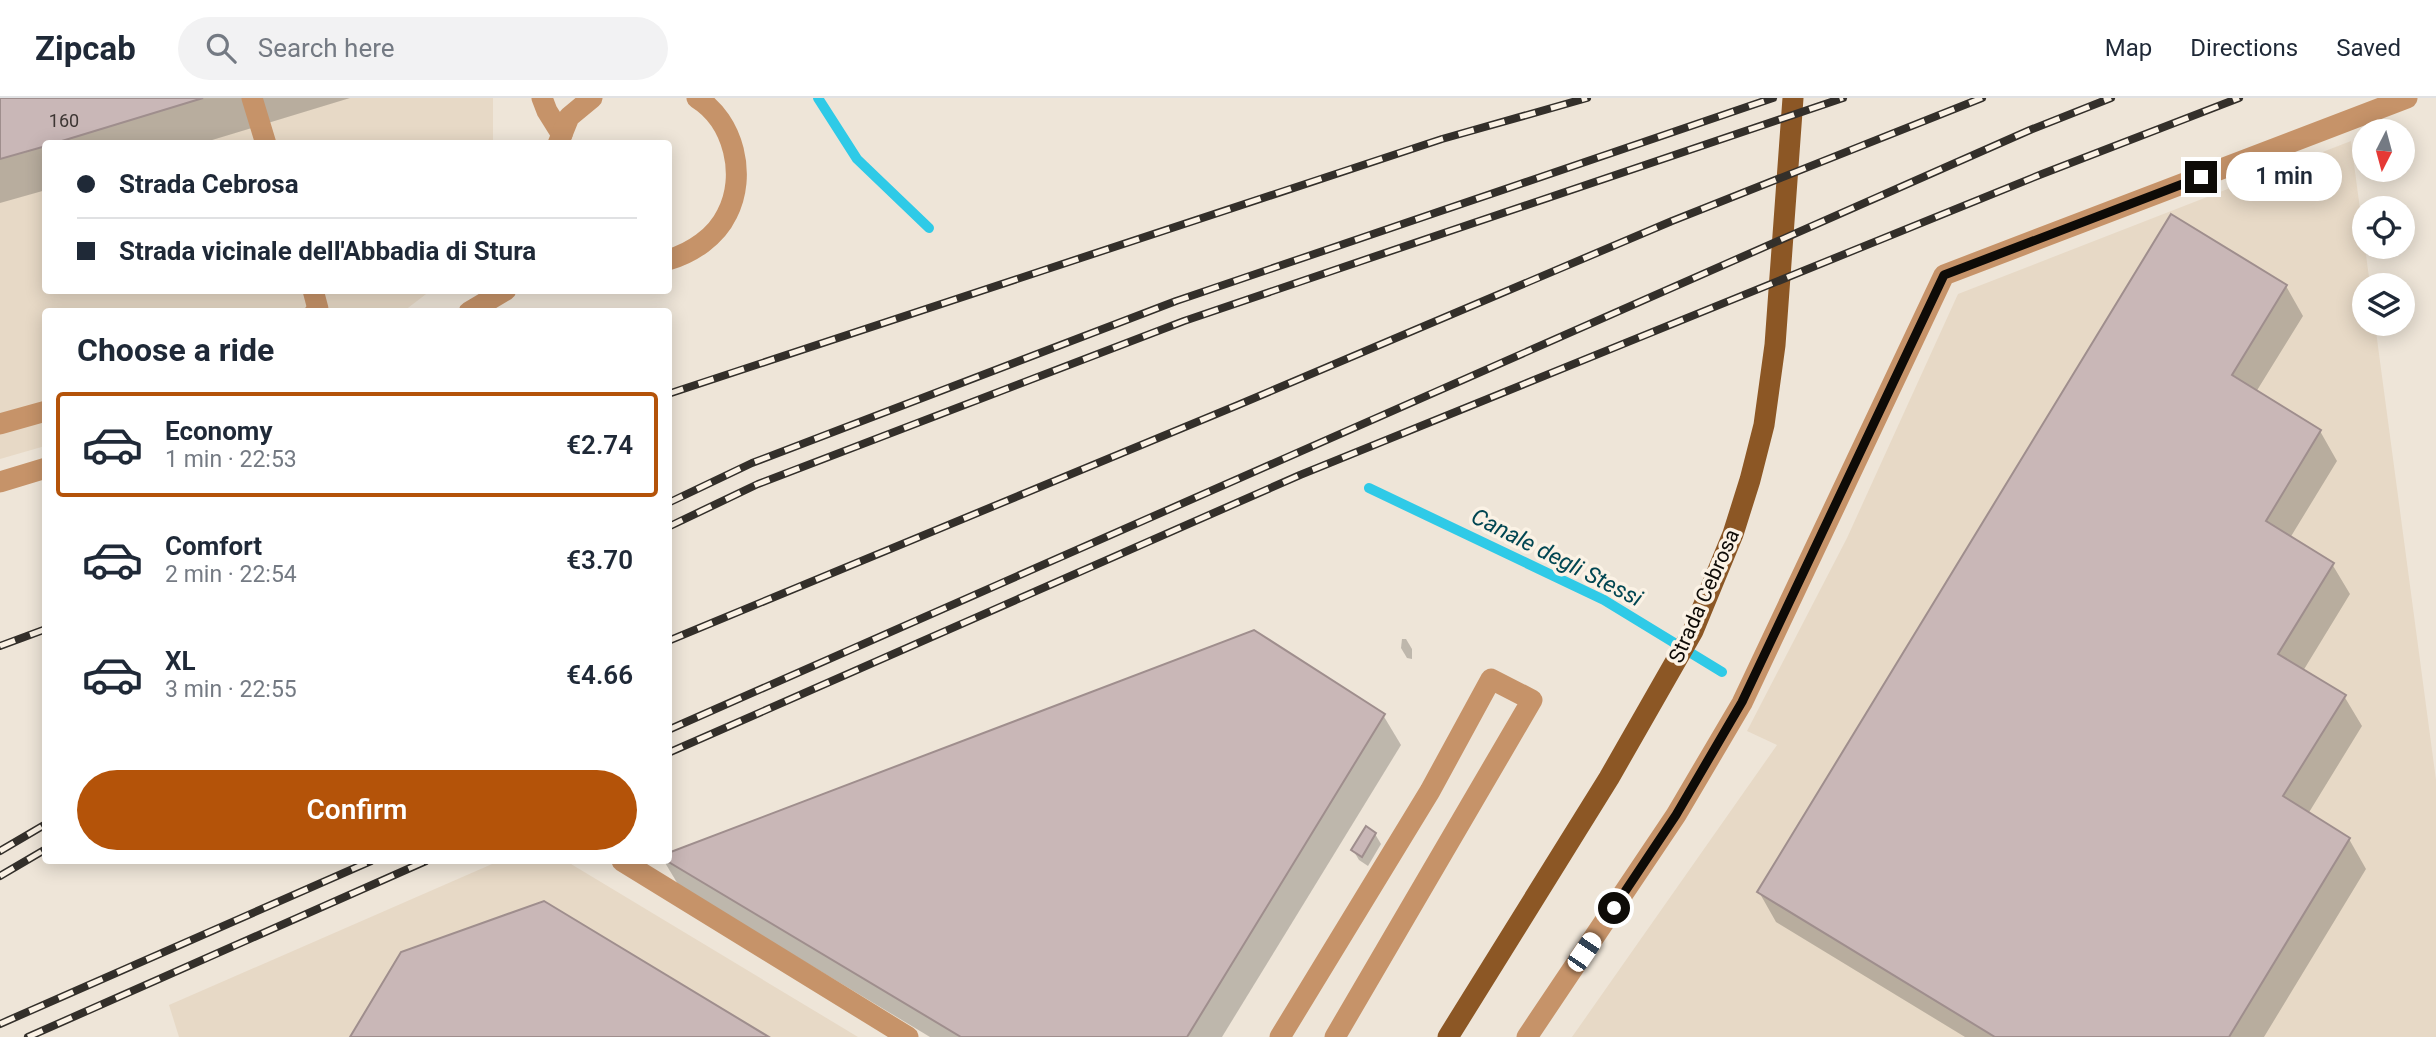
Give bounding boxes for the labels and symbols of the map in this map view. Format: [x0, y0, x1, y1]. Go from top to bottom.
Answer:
house number: 160 [49, 110, 79, 131]
north arrow [2352, 119, 2415, 182]
callout: 1 min [2226, 153, 2341, 202]
route end [2185, 161, 2217, 193]
water label: Canale degli Stessi [1467, 503, 1647, 612]
street label: Strada Cebrosa [1664, 525, 1744, 667]
route start [1598, 892, 1630, 924]
car [1564, 929, 1605, 975]

